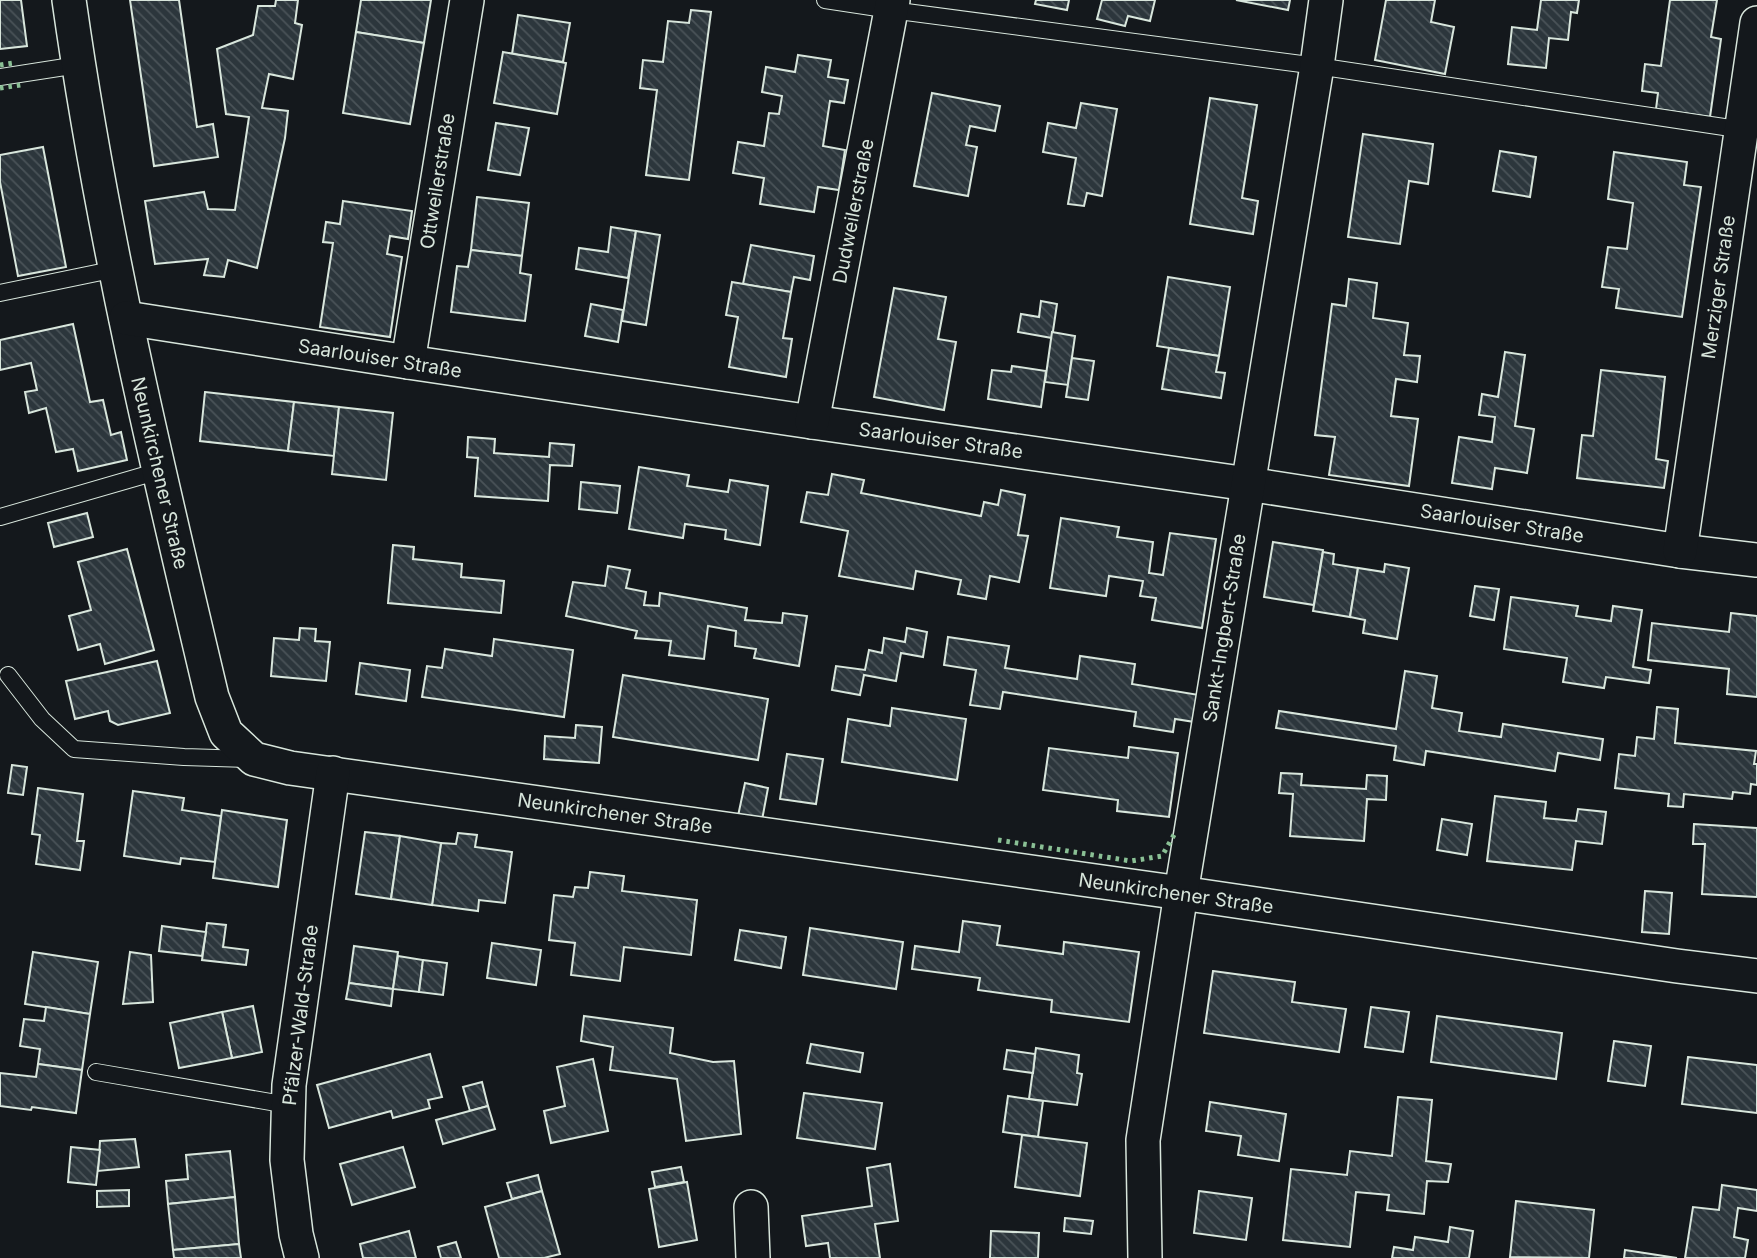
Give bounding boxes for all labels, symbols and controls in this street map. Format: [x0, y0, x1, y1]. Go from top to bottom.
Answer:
street label: Ottweilerstraße [415, 111, 460, 251]
street label: Dudweilerstraße [828, 137, 879, 286]
street label: Merziger Straße [1697, 214, 1740, 360]
street label: Saarlouiser Straße [296, 334, 463, 383]
street label: Neunkirchener Straße [126, 375, 193, 572]
street label: Saarlouiser Straße [857, 418, 1024, 463]
street label: Saarlouiser Straße [1418, 499, 1585, 548]
street label: Sankt-Ingbert-Straße [1198, 532, 1251, 724]
street label: Neunkirchener Straße [516, 788, 714, 839]
street label: Neunkirchener Straße [1077, 868, 1275, 919]
street label: Pfälzer-Wald-Straße [278, 923, 323, 1107]

